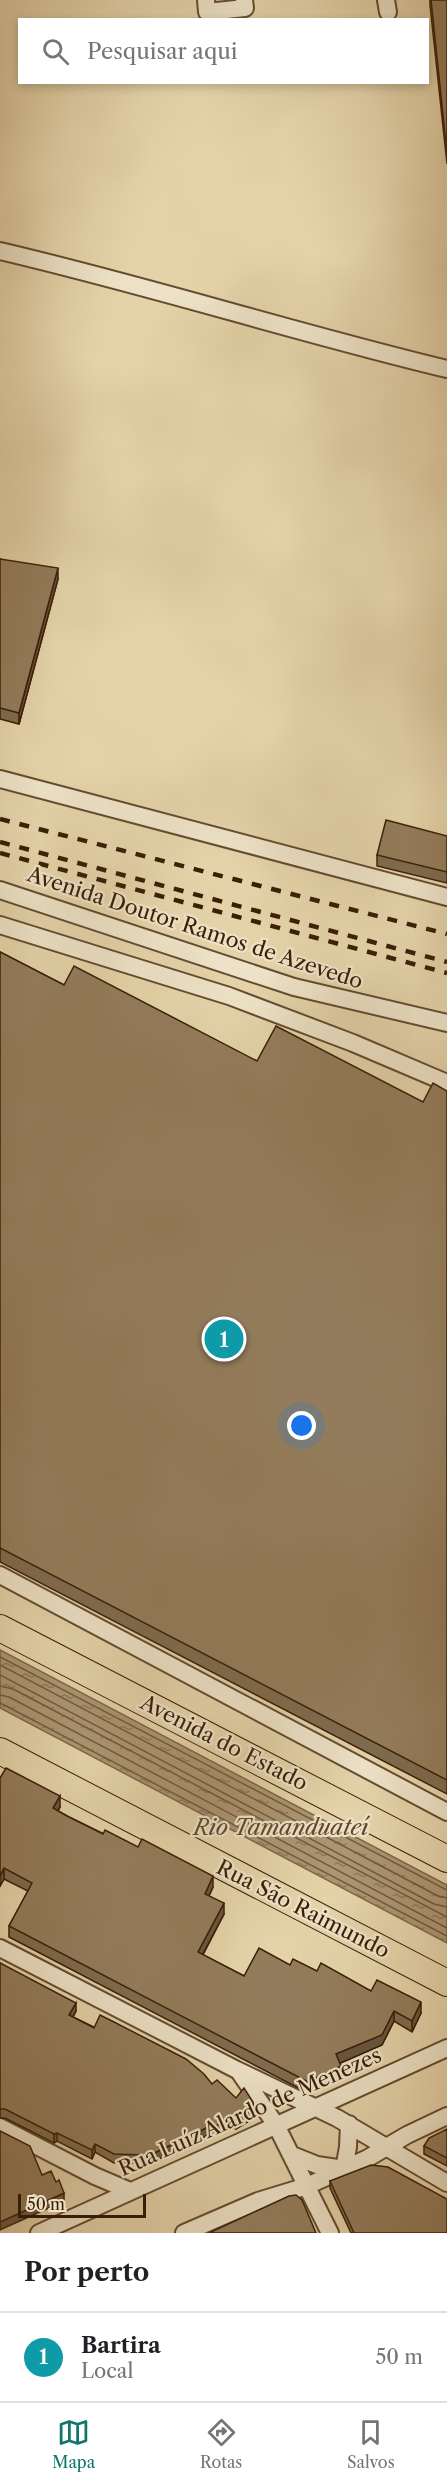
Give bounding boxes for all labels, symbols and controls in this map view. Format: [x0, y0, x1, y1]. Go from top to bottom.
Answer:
search box [18, 18, 429, 84]
icon: search [39, 35, 72, 68]
text: Pesquisar aqui [87, 38, 237, 65]
street label: Avenida Doutor Ramos de Azevedo [23, 861, 366, 994]
pin: 1 [204, 1316, 244, 1362]
your location [287, 1411, 316, 1440]
street label: Avenida do Estado [135, 1689, 312, 1796]
water label: Rio Tamanduateí [191, 1814, 370, 1841]
street label: Rua São Raimundo [213, 1854, 394, 1963]
street label: Rua Luíz Alardo de Menezes [114, 2042, 385, 2181]
scale bar [18, 2191, 146, 2218]
text: 50 m [27, 2194, 65, 2214]
text: Por perto [24, 2256, 149, 2288]
text: Bartira [81, 2332, 161, 2359]
text: 1 [39, 2345, 48, 2369]
text: 50 m [376, 2345, 423, 2369]
text: Local [81, 2359, 133, 2383]
tab: Mapa [52, 2416, 95, 2472]
tab: Rotas [200, 2416, 242, 2472]
tab: Salvos [347, 2416, 395, 2472]

